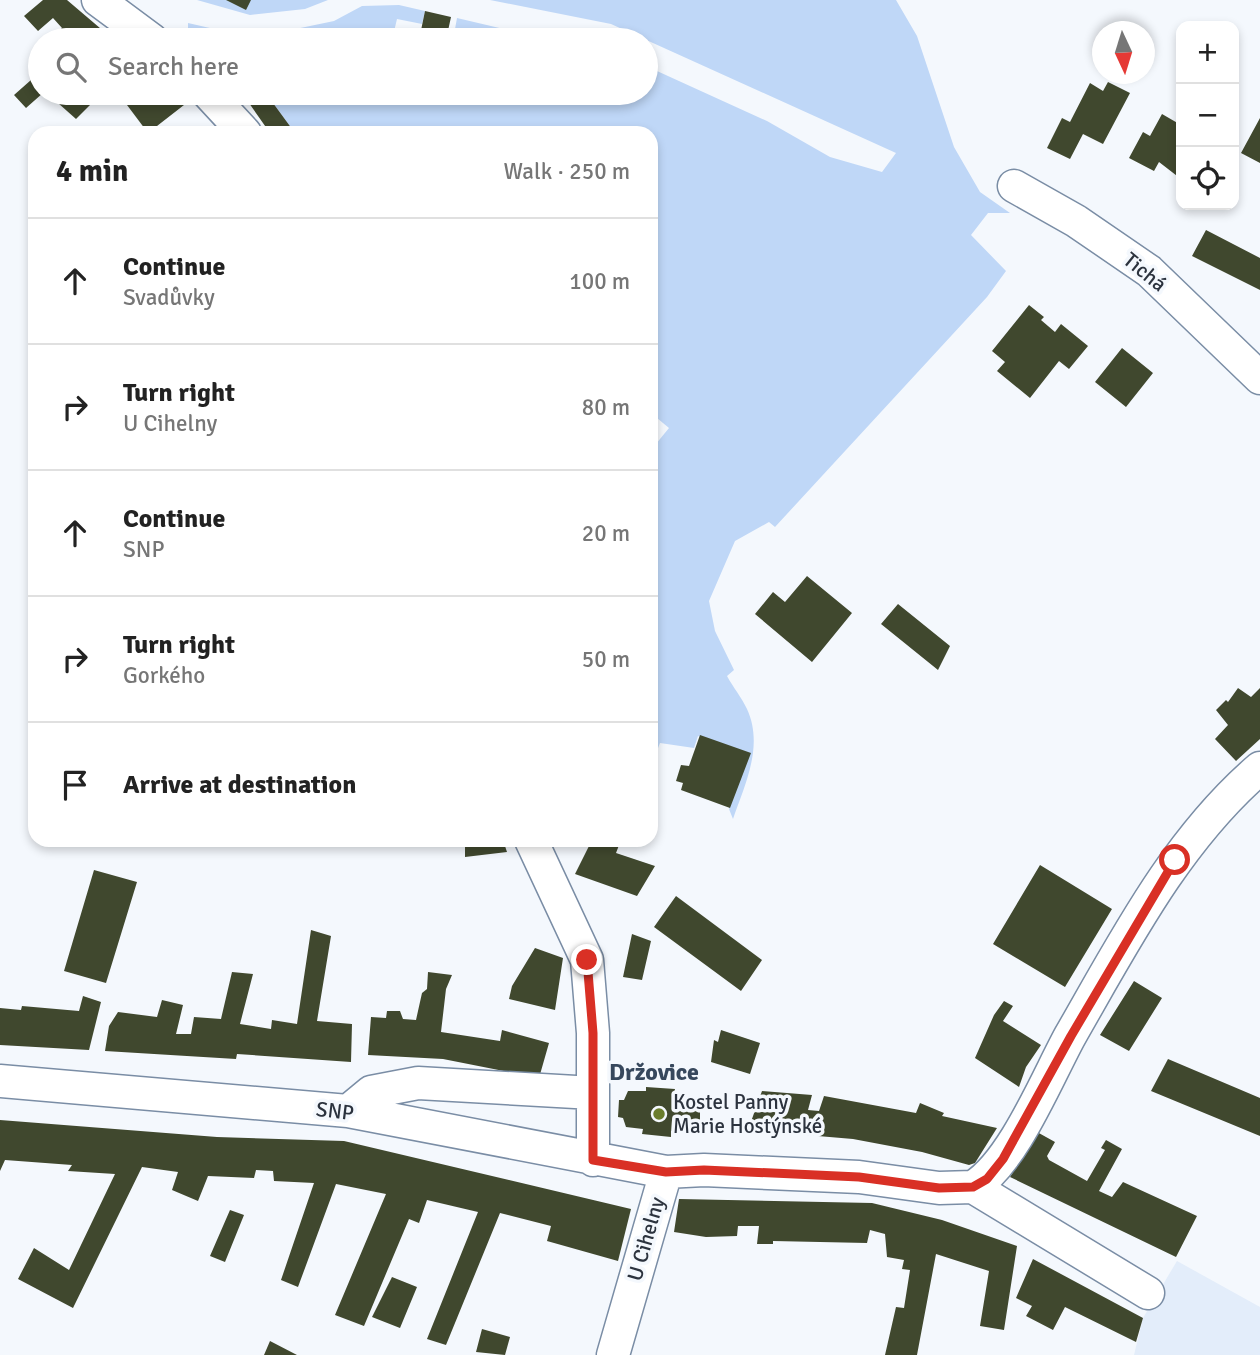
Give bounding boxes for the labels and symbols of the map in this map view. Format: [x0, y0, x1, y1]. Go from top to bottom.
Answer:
north arrow [1092, 21, 1155, 84]
street label: Tichá [1118, 247, 1172, 297]
route start [1159, 844, 1190, 875]
route end [571, 944, 602, 975]
district label: Držovice [609, 1057, 699, 1087]
place label: Kostel Panny Marie Hostýnské [673, 1089, 822, 1139]
street label: SNP [315, 1096, 355, 1126]
marker: Kostel Panny Marie Hostýnské [651, 1106, 667, 1122]
street label: U Cihelny [622, 1194, 670, 1284]

